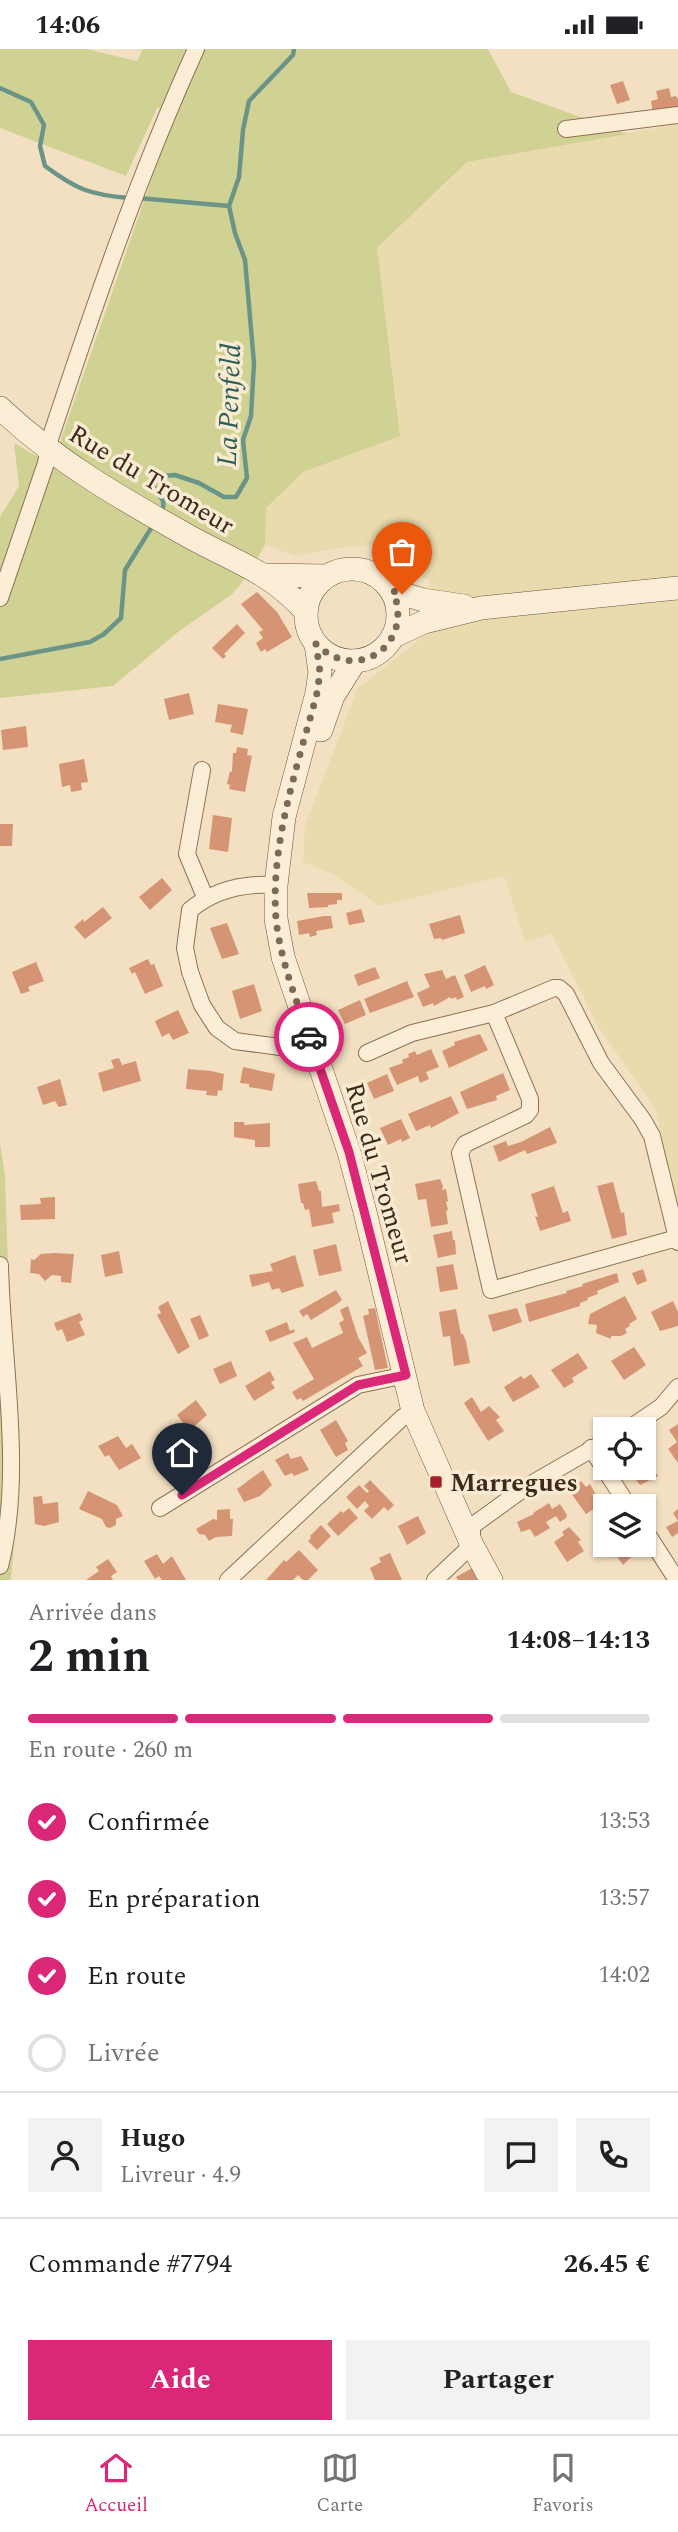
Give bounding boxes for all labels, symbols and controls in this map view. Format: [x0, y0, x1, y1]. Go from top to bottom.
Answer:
text: 14:06 [35, 5, 100, 45]
water label: La Penfeld [206, 343, 253, 467]
street label: Rue du Tromeur [61, 414, 242, 545]
pin [372, 522, 432, 594]
icon: bag [383, 533, 421, 571]
courier [274, 1002, 344, 1072]
icon: car [290, 1018, 328, 1056]
street label: Rue du Tromeur [334, 1078, 424, 1269]
map controls [593, 1417, 656, 1557]
button: locate [593, 1417, 656, 1480]
pin [152, 1423, 212, 1495]
icon: home [163, 1434, 201, 1472]
place label: Marregues [450, 1463, 578, 1503]
marker: Marregues [428, 1474, 444, 1490]
button: layers [593, 1494, 656, 1557]
text: Arrivée dans [28, 1596, 157, 1631]
text: 14:08–14:13 [506, 1620, 650, 1660]
text: 2 min [28, 1622, 150, 1692]
text: En route · 260 m [28, 1733, 193, 1768]
text: Confirmée [87, 1802, 210, 1842]
icon: check [28, 1803, 66, 1841]
text: 13:53 [598, 1804, 650, 1839]
text: En préparation [87, 1879, 261, 1919]
icon: check [28, 1880, 66, 1918]
text: 13:57 [598, 1881, 650, 1916]
text: En route [87, 1956, 186, 1996]
icon: check [28, 1957, 66, 1995]
text: 14:02 [598, 1958, 650, 1993]
text: Livrée [87, 2033, 160, 2073]
button: person [28, 2118, 102, 2192]
text: Hugo [120, 2118, 185, 2158]
button: chat [484, 2118, 558, 2192]
button: phone [576, 2118, 650, 2192]
text: Livreur · 4.9 [120, 2158, 241, 2193]
text: Commande #7794 [28, 2244, 232, 2284]
text: 26.45 € [564, 2244, 650, 2284]
button: Aide [28, 2340, 332, 2420]
button: Partager [346, 2340, 650, 2420]
tab: Accueil [84, 2449, 148, 2520]
tab: Carte [317, 2449, 363, 2520]
tab: Favoris [532, 2449, 594, 2520]

